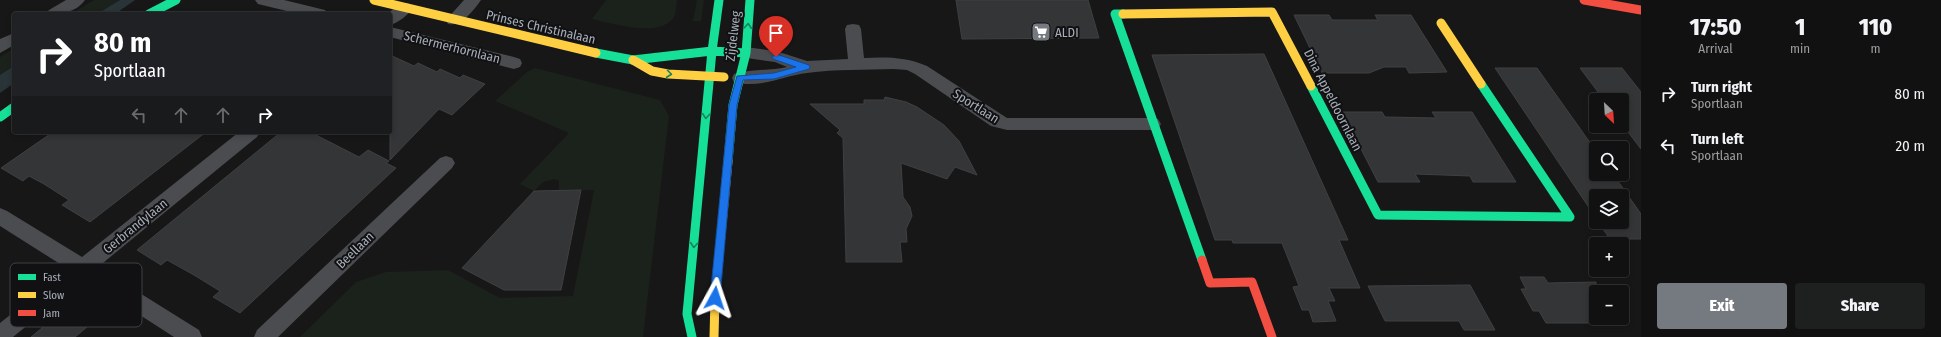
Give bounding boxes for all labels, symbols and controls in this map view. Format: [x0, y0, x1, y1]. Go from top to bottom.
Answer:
street label: Prinses Christinalaan [485, 7, 597, 47]
street label: Zijdelweg [722, 9, 744, 62]
text: 17:50 [1690, 13, 1741, 41]
text: 1 [1795, 13, 1805, 41]
text: 110 [1859, 13, 1892, 41]
pin [759, 16, 793, 57]
supermarket icon: ALDI [1030, 21, 1052, 43]
icon: arrive [765, 22, 787, 44]
one-way arrow [743, 23, 752, 29]
place label: ALDI [1055, 25, 1079, 40]
text: 80 m [94, 26, 151, 59]
icon: right [28, 28, 80, 80]
street label: Schermerhornlaan [402, 28, 502, 66]
text: Arrival [1698, 41, 1733, 56]
text: min [1790, 41, 1810, 56]
text: m [1871, 41, 1881, 56]
street label: Dina Appeldoornlaan [1301, 46, 1365, 154]
text: Sportlaan [94, 60, 166, 82]
one-way arrow [666, 69, 672, 78]
text: Turn right [1691, 78, 1752, 96]
icon: right [1657, 83, 1679, 105]
text: 80 m [1895, 85, 1925, 103]
street label: Sportlaan [950, 86, 1002, 126]
north arrow [1589, 93, 1629, 133]
map controls [1589, 93, 1629, 325]
text: Sportlaan [1691, 96, 1743, 111]
icon: left [128, 104, 150, 126]
icon: ahead [170, 104, 192, 126]
icon: ahead [212, 104, 234, 126]
icon: right [254, 104, 276, 126]
one-way arrow [702, 113, 711, 119]
text: Turn left [1691, 130, 1744, 148]
icon: left [1657, 135, 1679, 157]
text: 20 m [1896, 137, 1925, 155]
button: search [1589, 141, 1629, 181]
text: Sportlaan [1691, 148, 1743, 163]
button: layers [1589, 189, 1629, 229]
street label: Gerbrandylaan [100, 196, 170, 256]
street label: Beellaan [333, 229, 377, 271]
button: + [1589, 237, 1629, 277]
one-way arrow [690, 242, 699, 248]
legend [10, 263, 142, 327]
text: Fast [43, 271, 61, 284]
position arrow [694, 277, 736, 319]
button: Exit [1657, 283, 1787, 329]
button: Share [1795, 283, 1925, 329]
button: − [1589, 285, 1629, 325]
text: Slow [43, 289, 64, 302]
text: Jam [43, 307, 60, 320]

